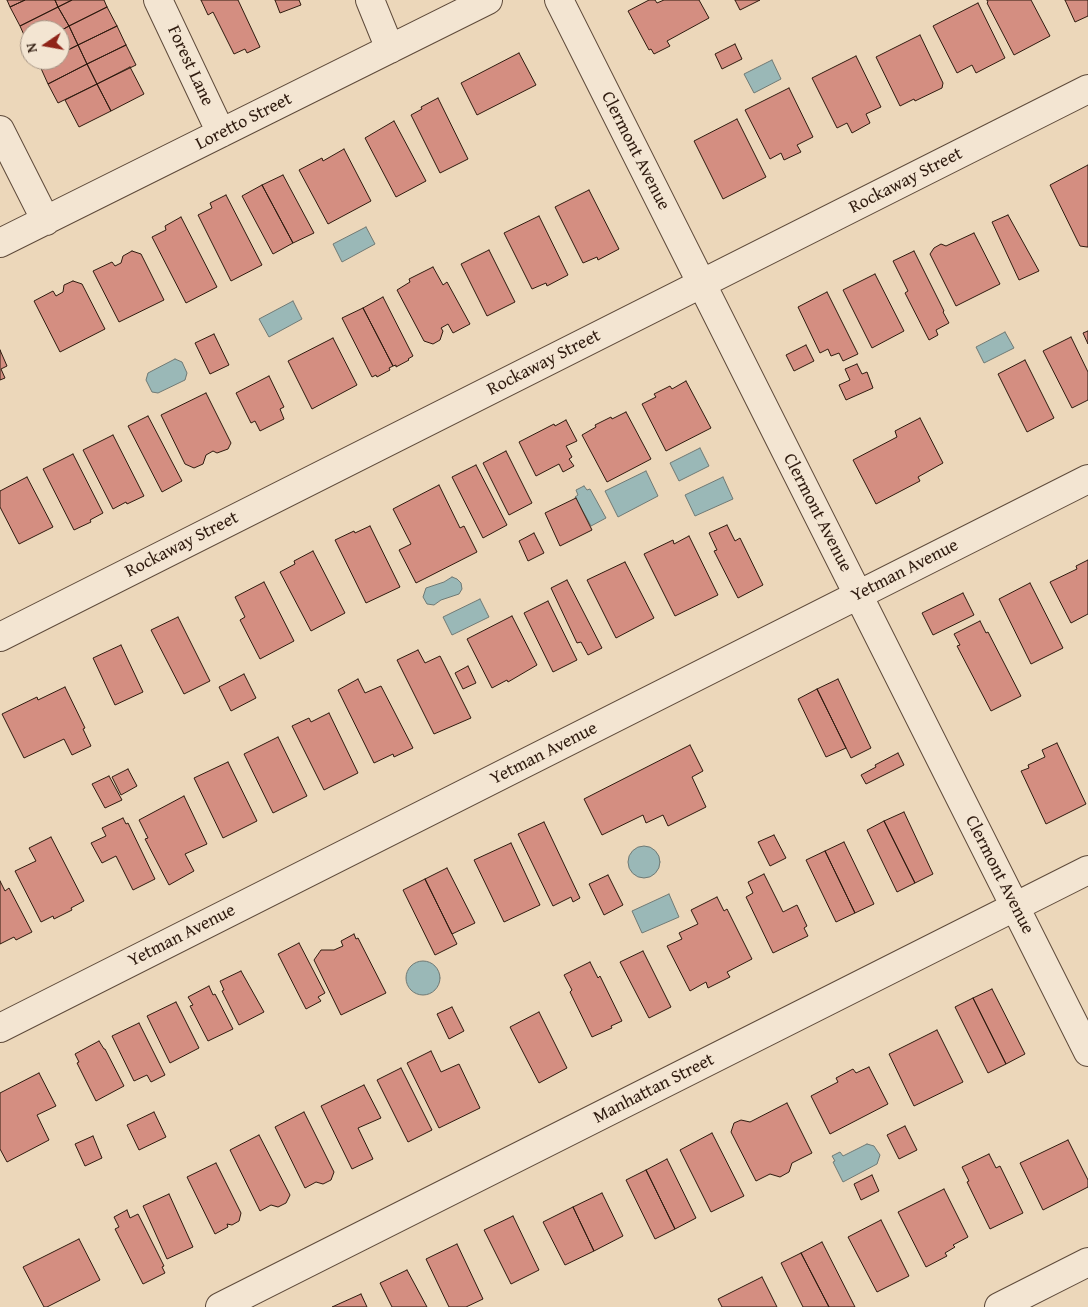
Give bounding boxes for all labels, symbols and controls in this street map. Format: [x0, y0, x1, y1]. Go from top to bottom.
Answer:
north arrow [20, 20, 70, 70]
street label: Forest Lane [162, 22, 218, 110]
text: N [21, 41, 42, 55]
street label: Clermont Avenue [596, 88, 674, 214]
street label: Loretto Street [192, 89, 296, 155]
street label: Rockaway Street [846, 143, 966, 219]
street label: Rockaway Street [484, 325, 604, 401]
street label: Clermont Avenue [778, 450, 856, 576]
street label: Rockaway Street [122, 507, 242, 583]
street label: Yetman Avenue [848, 535, 962, 607]
street label: Yetman Avenue [487, 718, 601, 790]
street label: Clermont Avenue [960, 812, 1038, 938]
street label: Yetman Avenue [125, 900, 239, 972]
street label: Manhattan Street [590, 1049, 718, 1129]

